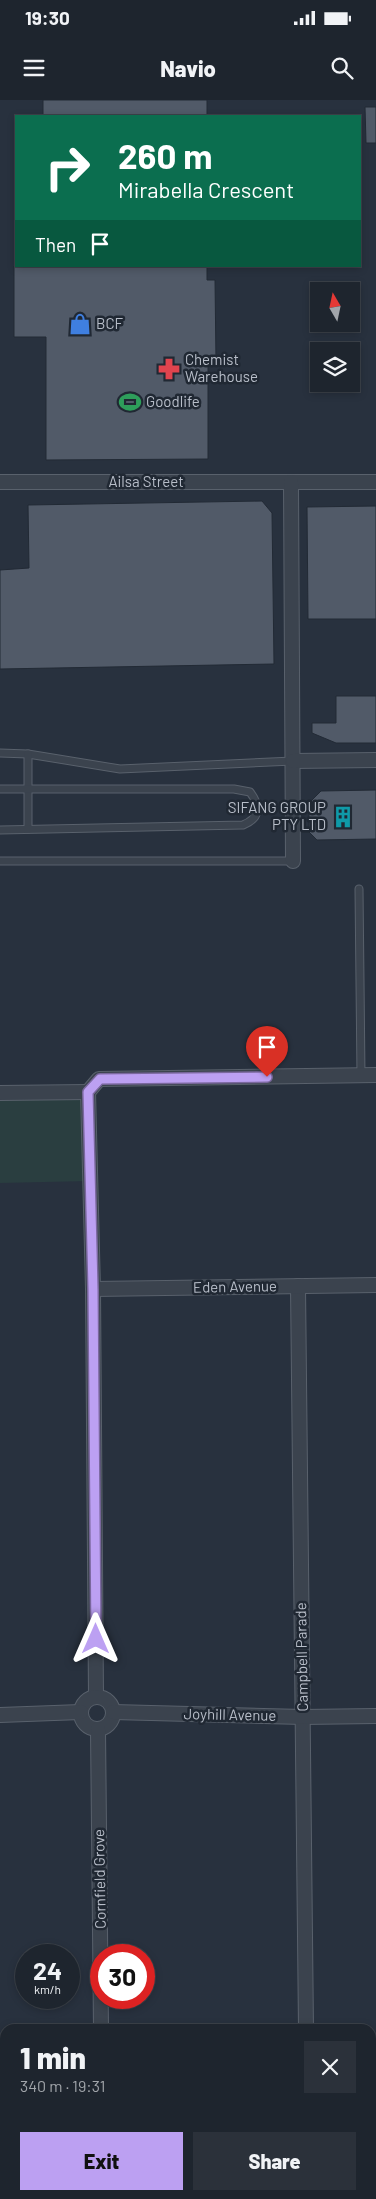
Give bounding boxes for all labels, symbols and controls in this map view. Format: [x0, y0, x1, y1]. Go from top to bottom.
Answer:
text: 19:30 [25, 6, 70, 29]
icon: menu [20, 54, 48, 82]
icon: search [328, 54, 356, 82]
text: Navio [160, 55, 216, 81]
text: 260 m [118, 134, 213, 176]
icon: right [35, 135, 100, 200]
text: Mirabella Crescent [118, 176, 294, 202]
icon: arrive [86, 230, 114, 258]
text: Then [35, 233, 76, 256]
north arrow [310, 282, 360, 332]
map controls [310, 282, 360, 392]
shop icon: BCF [67, 311, 93, 337]
place label: BCF [96, 314, 123, 332]
button: layers [310, 342, 360, 392]
place label: Chemist Warehouse [185, 350, 258, 385]
pharmacy icon: Chemist Warehouse [156, 356, 182, 382]
sports icon: Goodlife [117, 389, 143, 415]
place label: Goodlife [146, 392, 200, 410]
street label: Ailsa Street [108, 472, 184, 490]
place label: SIFANG GROUP PTY LTD [228, 798, 326, 833]
building icon: SIFANG GROUP PTY LTD [330, 804, 356, 830]
pin [246, 1026, 288, 1077]
icon: arrive [253, 1033, 281, 1061]
street label: Eden Avenue [193, 1276, 277, 1296]
street label: Campbell Parade [291, 1602, 311, 1712]
position arrow [69, 1612, 121, 1664]
street label: Joyhill Avenue [183, 1704, 277, 1724]
street label: Cornfield Grove [89, 1829, 109, 1929]
speed limit sign: 30 [90, 1944, 155, 2009]
text: 24 [33, 1955, 62, 1985]
text: km/h [34, 1982, 61, 1996]
text: 1 min [20, 2039, 86, 2075]
button: close [304, 2041, 356, 2093]
text: 340 m · 19:31 [20, 2076, 105, 2095]
button: Exit [20, 2132, 183, 2190]
button: Share [193, 2132, 356, 2190]

